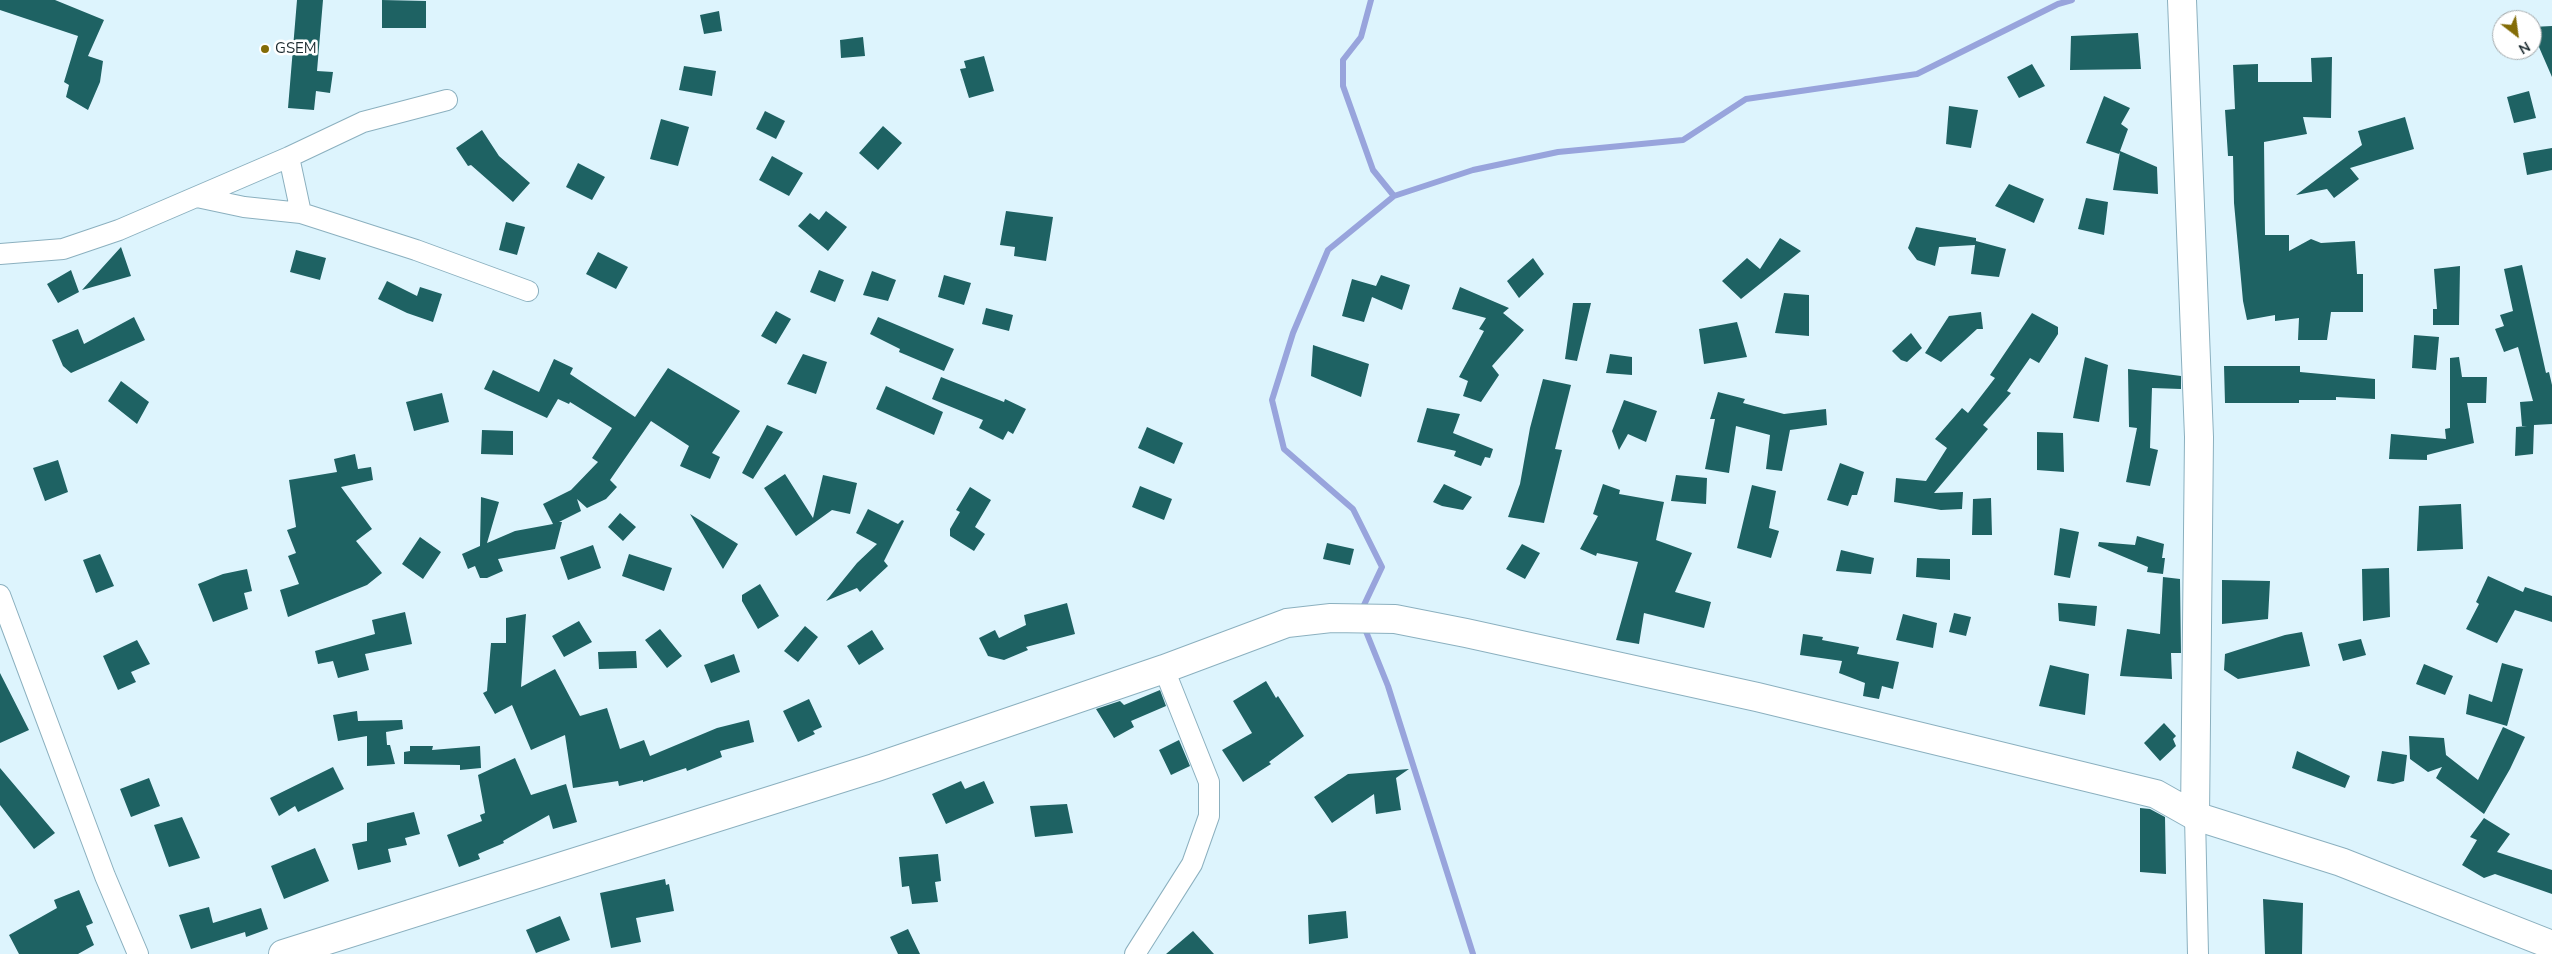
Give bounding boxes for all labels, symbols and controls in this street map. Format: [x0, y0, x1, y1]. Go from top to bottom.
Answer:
north arrow [2492, 10, 2542, 60]
text: N [2515, 37, 2534, 58]
place label: GSEM [275, 40, 317, 58]
marker: GSEM [259, 43, 271, 55]

